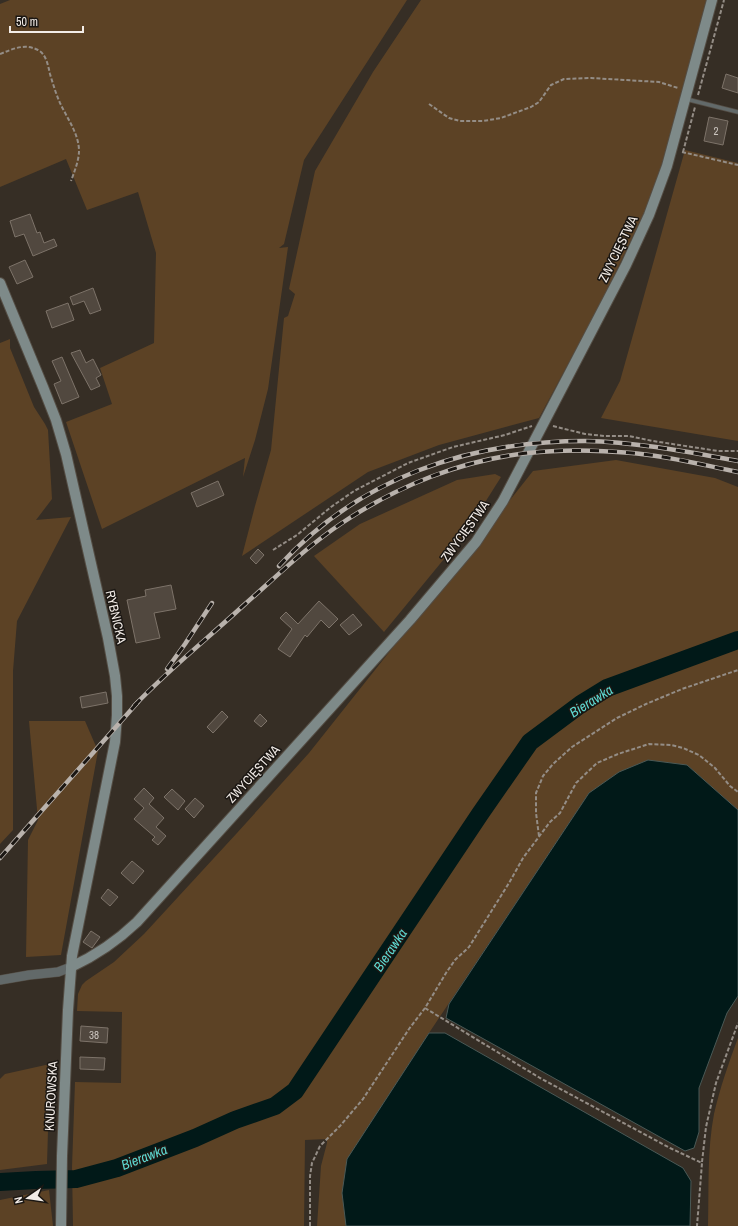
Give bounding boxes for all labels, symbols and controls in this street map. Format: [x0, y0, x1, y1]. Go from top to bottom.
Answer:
scale bar [10, 8, 83, 34]
text: 50 m [16, 14, 38, 30]
house number: 2 [713, 124, 719, 138]
street label: ZWYCIĘSTWA [595, 212, 642, 285]
street label: ZWYCIĘSTWA [437, 496, 494, 565]
street label: RYBNICKA [102, 589, 131, 646]
water label: Bierawka [566, 681, 616, 721]
street label: ZWYCIĘSTWA [223, 741, 284, 806]
water label: Bierawka [369, 925, 411, 975]
house number: 38 [89, 1028, 99, 1042]
street label: KNUROWSKA [41, 1060, 61, 1131]
water label: Bierawka [118, 1140, 170, 1174]
north arrow [8, 1178, 48, 1218]
text: N [11, 1196, 26, 1205]

